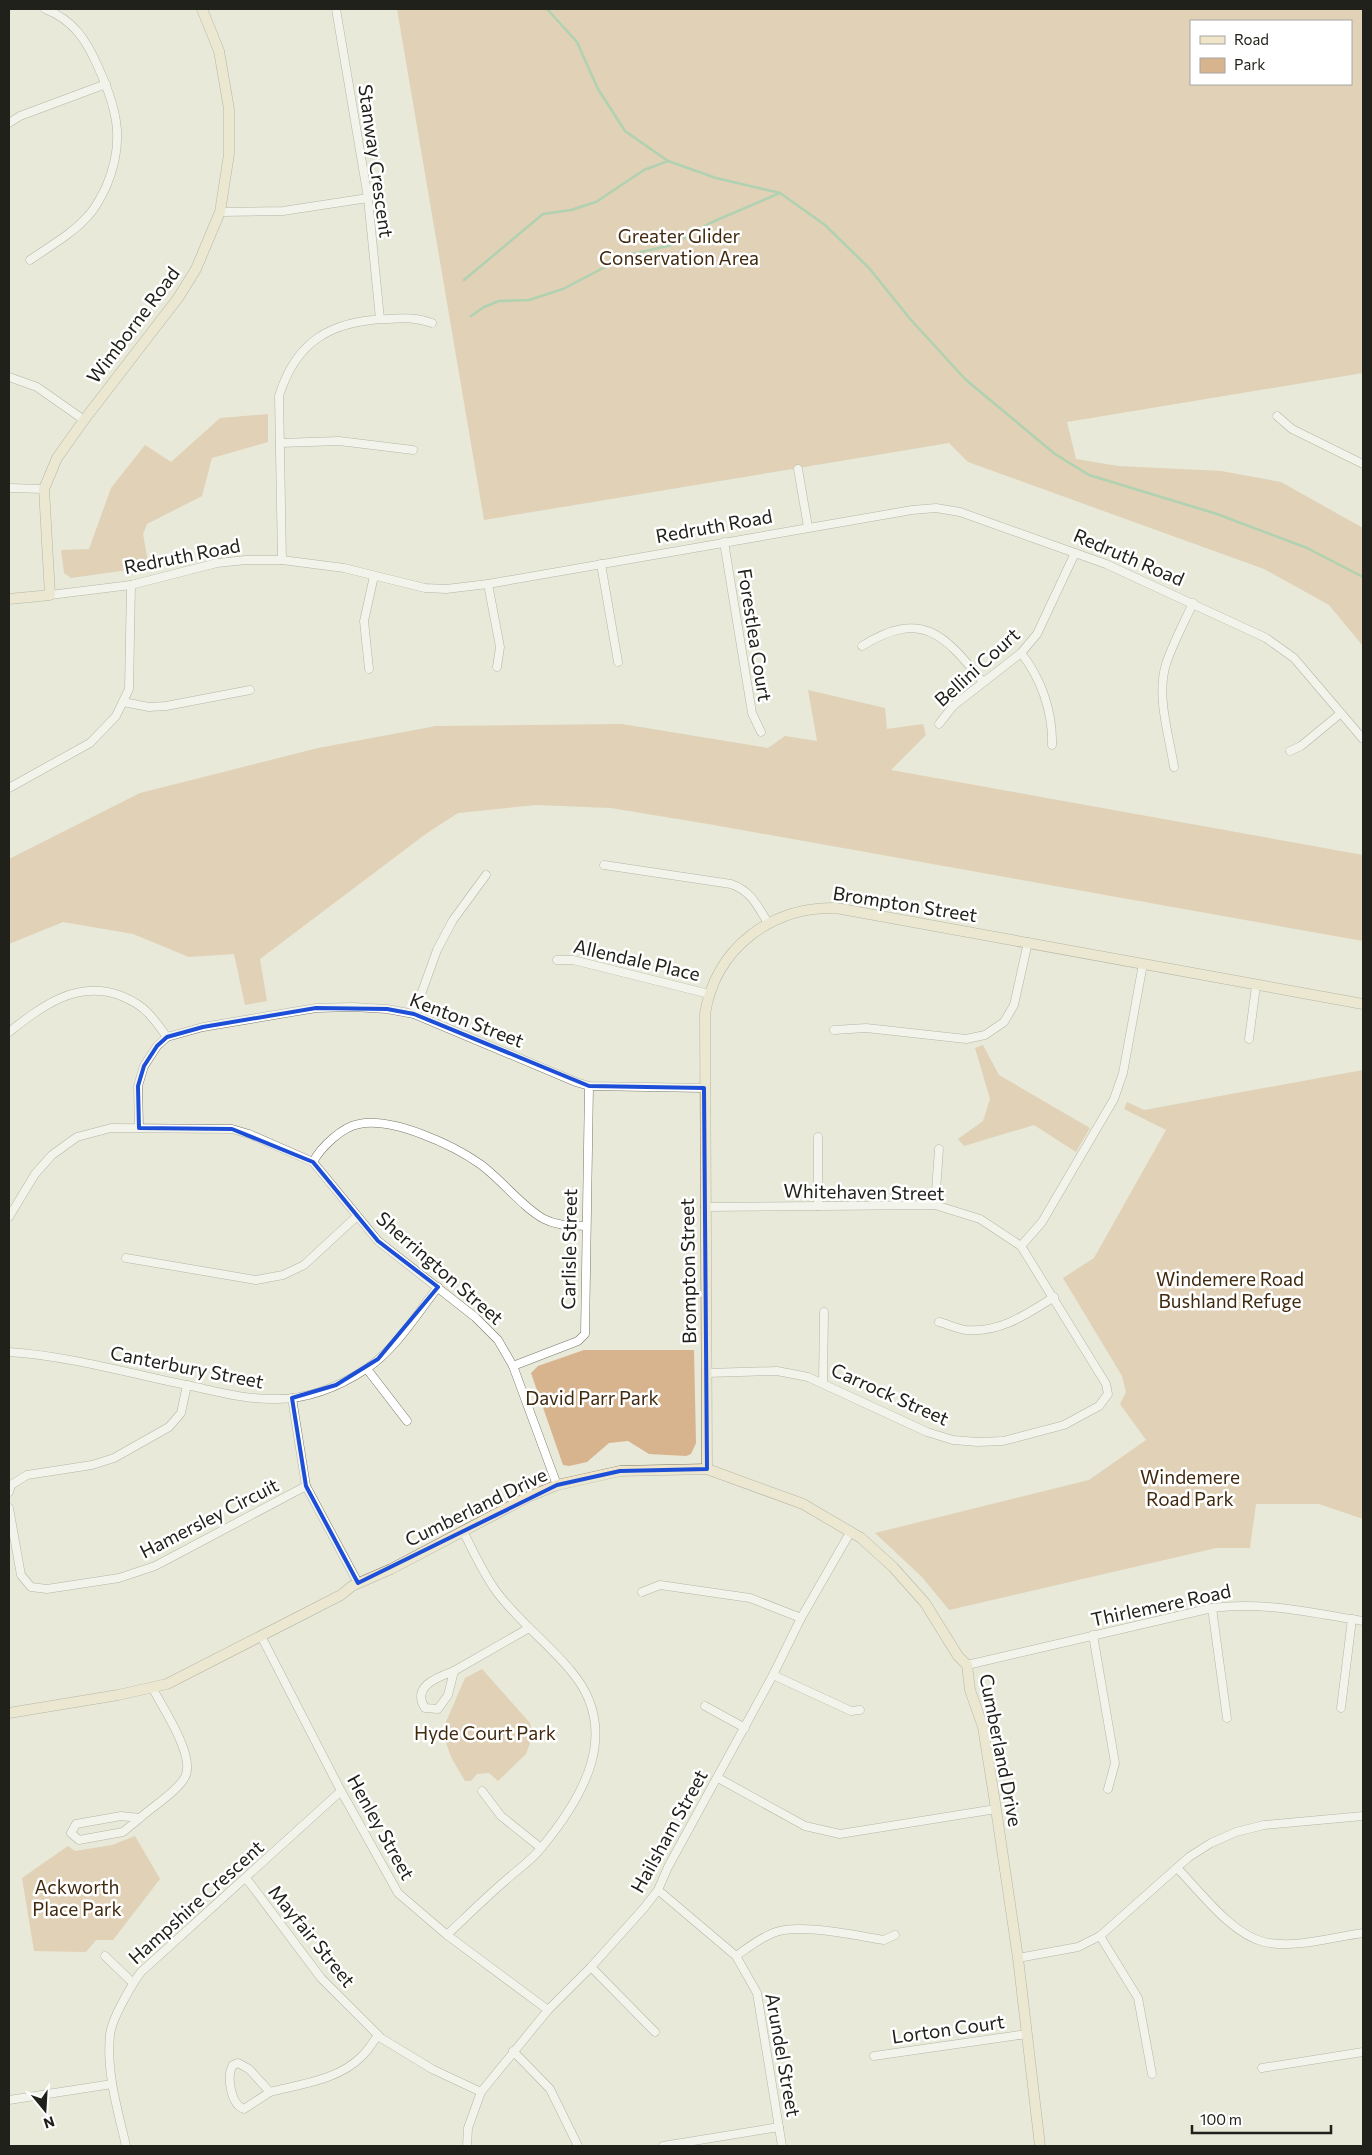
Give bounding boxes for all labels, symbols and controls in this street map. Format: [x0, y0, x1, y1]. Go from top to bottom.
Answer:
legend [1190, 20, 1352, 85]
text: Road [1234, 30, 1269, 48]
text: Park [1234, 55, 1265, 73]
street label: Stanway Crescent [354, 83, 399, 239]
park label: Greater Glider Conservation Area [599, 224, 759, 269]
street label: Wimborne Road [81, 262, 184, 388]
street label: Redruth Road [654, 504, 774, 547]
street label: Redruth Road [1070, 523, 1188, 590]
street label: Redruth Road [122, 533, 242, 578]
street label: Forestlea Court [734, 567, 777, 703]
street label: Bellini Court [929, 622, 1024, 711]
street label: Brompton Street [831, 881, 979, 926]
street label: Allendale Place [572, 934, 703, 985]
street label: Kenton Street [407, 987, 528, 1052]
street label: Whitehaven Street [783, 1179, 945, 1204]
street label: Carlisle Street [556, 1188, 581, 1310]
street label: Brompton Street [675, 1198, 700, 1344]
street label: Sherrington Street [372, 1206, 509, 1329]
park label: Windemere Road Bushland Refuge [1156, 1267, 1304, 1312]
street label: Canterbury Street [108, 1340, 266, 1393]
street label: Carrock Street [828, 1357, 953, 1430]
park label: David Parr Park [525, 1386, 659, 1409]
street label: Cumberland Drive [401, 1462, 551, 1551]
park label: Windemere Road Park [1140, 1465, 1240, 1510]
street label: Hamersley Circuit [136, 1473, 282, 1562]
street label: Thirlemere Road [1089, 1578, 1233, 1631]
street label: Cumberland Drive [975, 1672, 1028, 1828]
park label: Hyde Court Park [414, 1721, 556, 1744]
street label: Hailsham Street [625, 1765, 712, 1896]
street label: Henley Street [343, 1770, 420, 1884]
street label: Hampshire Crescent [123, 1835, 268, 1968]
park label: Ackworth Place Park [32, 1875, 122, 1920]
street label: Mayfair Street [264, 1880, 361, 1992]
street label: Arundel Street [761, 1991, 806, 2119]
street label: Lorton Court [890, 2009, 1006, 2048]
north arrow [20, 2085, 70, 2135]
scale bar [1192, 2102, 1331, 2134]
text: 100 m [1200, 2110, 1242, 2128]
text: N [42, 2113, 57, 2133]

